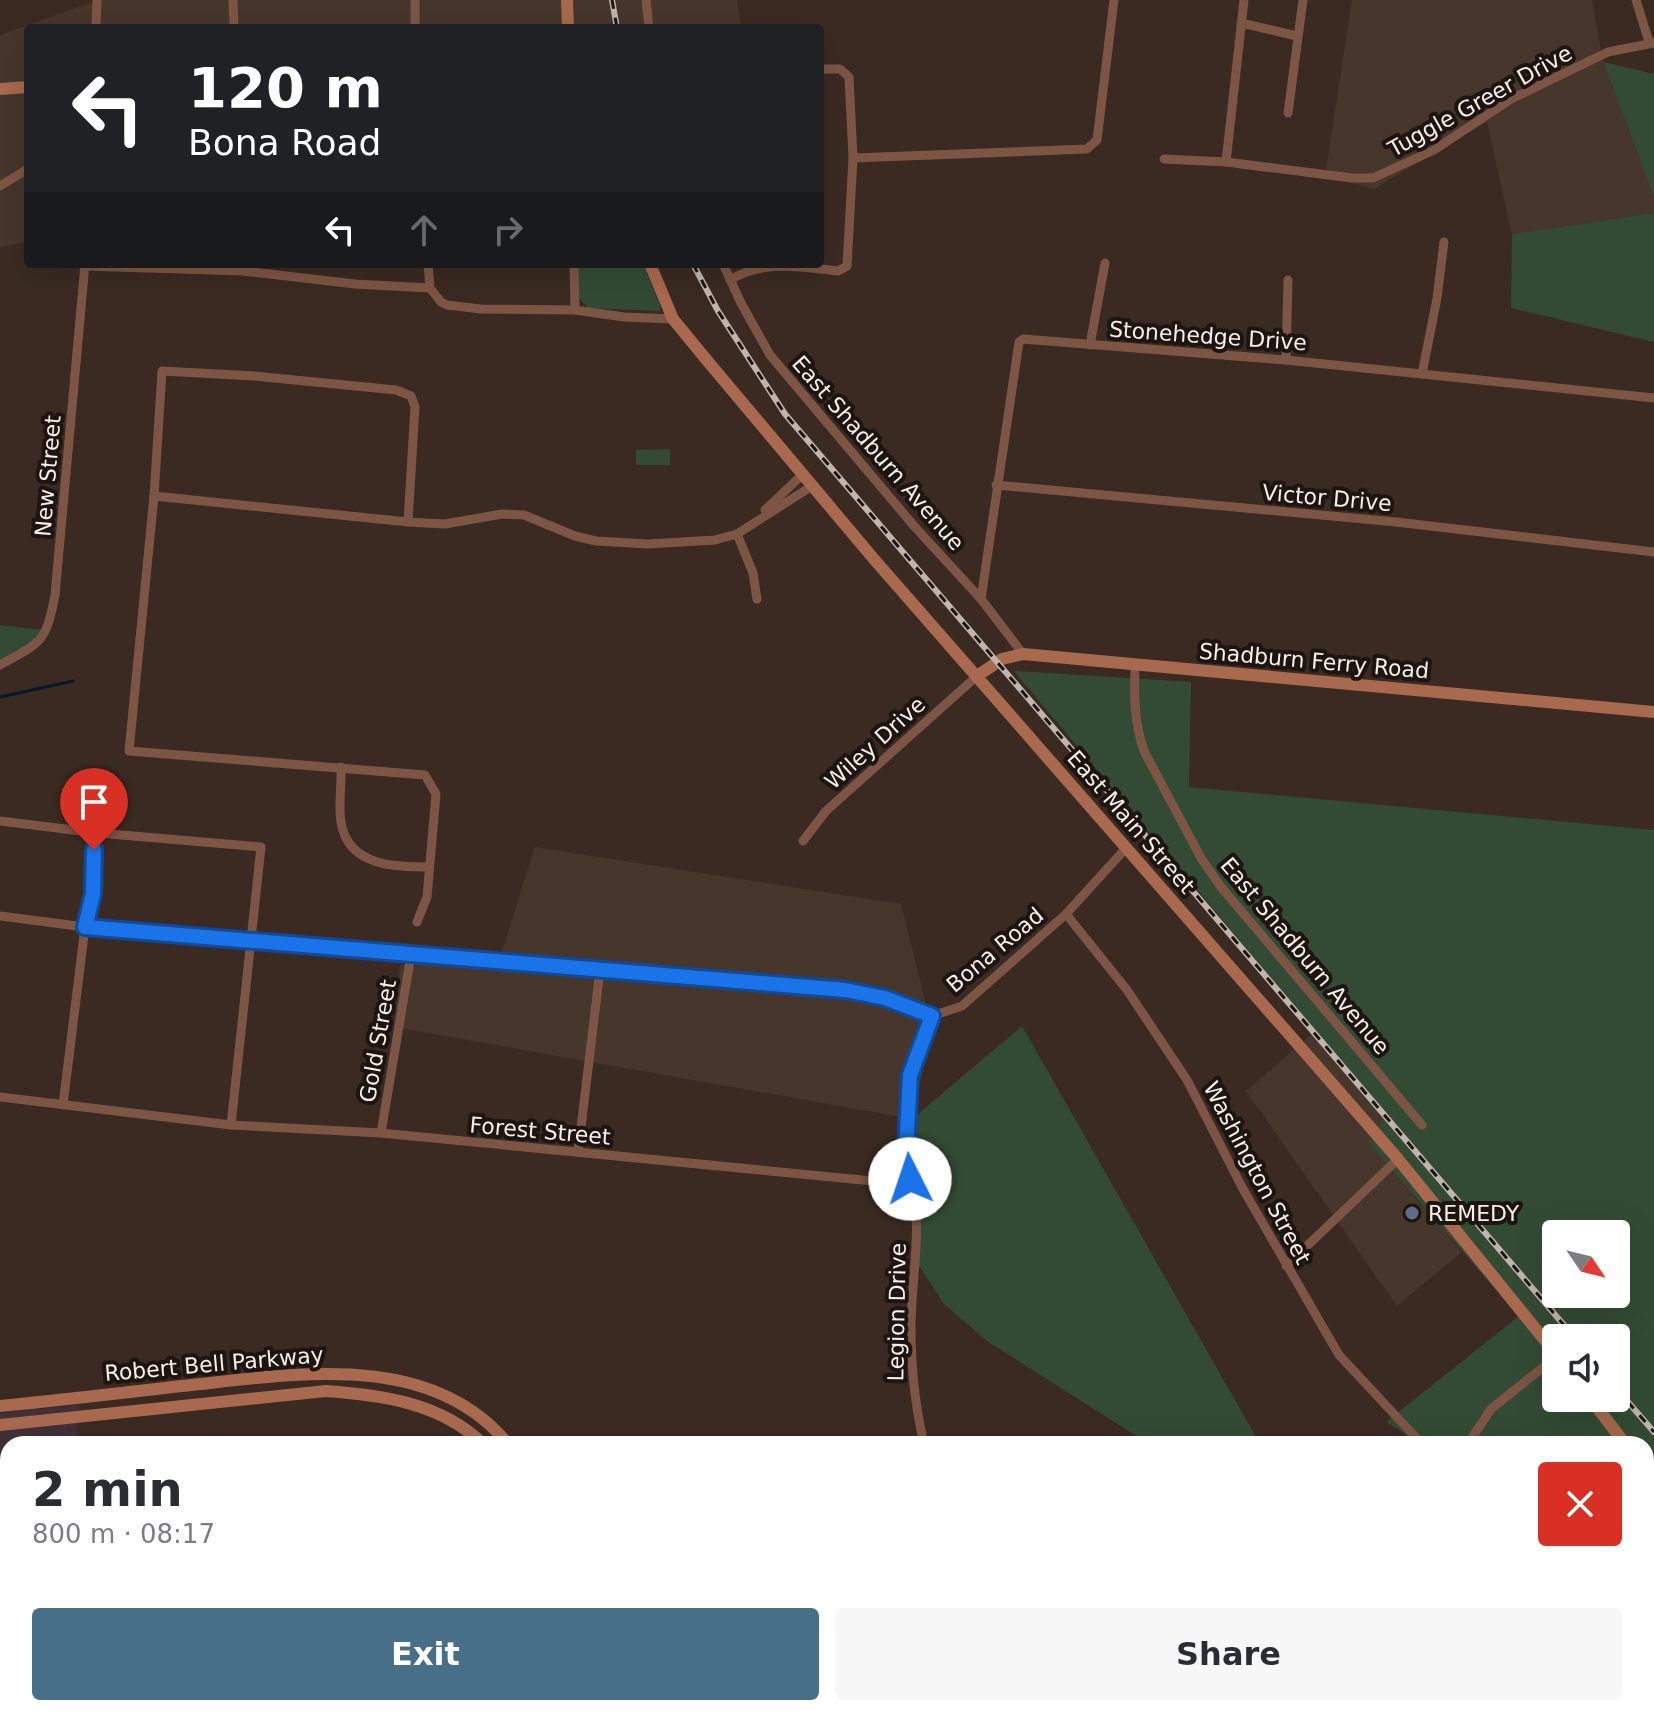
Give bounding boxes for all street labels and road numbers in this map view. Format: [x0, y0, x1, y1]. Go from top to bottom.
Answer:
street label: Tuggle Greer Drive [1383, 40, 1576, 162]
street label: Stonehedge Drive [1108, 317, 1308, 355]
street label: East Shadburn Avenue [787, 351, 969, 555]
street label: New Street [30, 414, 66, 538]
street label: Victor Drive [1261, 480, 1393, 516]
street label: Shadburn Ferry Road [1198, 638, 1430, 684]
street label: Wiley Drive [820, 692, 930, 794]
street label: East Main Street [1062, 746, 1200, 899]
street label: East Shadburn Avenue [1215, 853, 1395, 1059]
street label: Bona Road [942, 902, 1048, 998]
street label: Gold Street [355, 977, 401, 1104]
street label: Washington Street [1198, 1077, 1316, 1269]
street label: Forest Street [468, 1112, 612, 1150]
street label: Legion Drive [883, 1243, 911, 1381]
street label: Robert Bell Parkway [103, 1342, 325, 1386]

